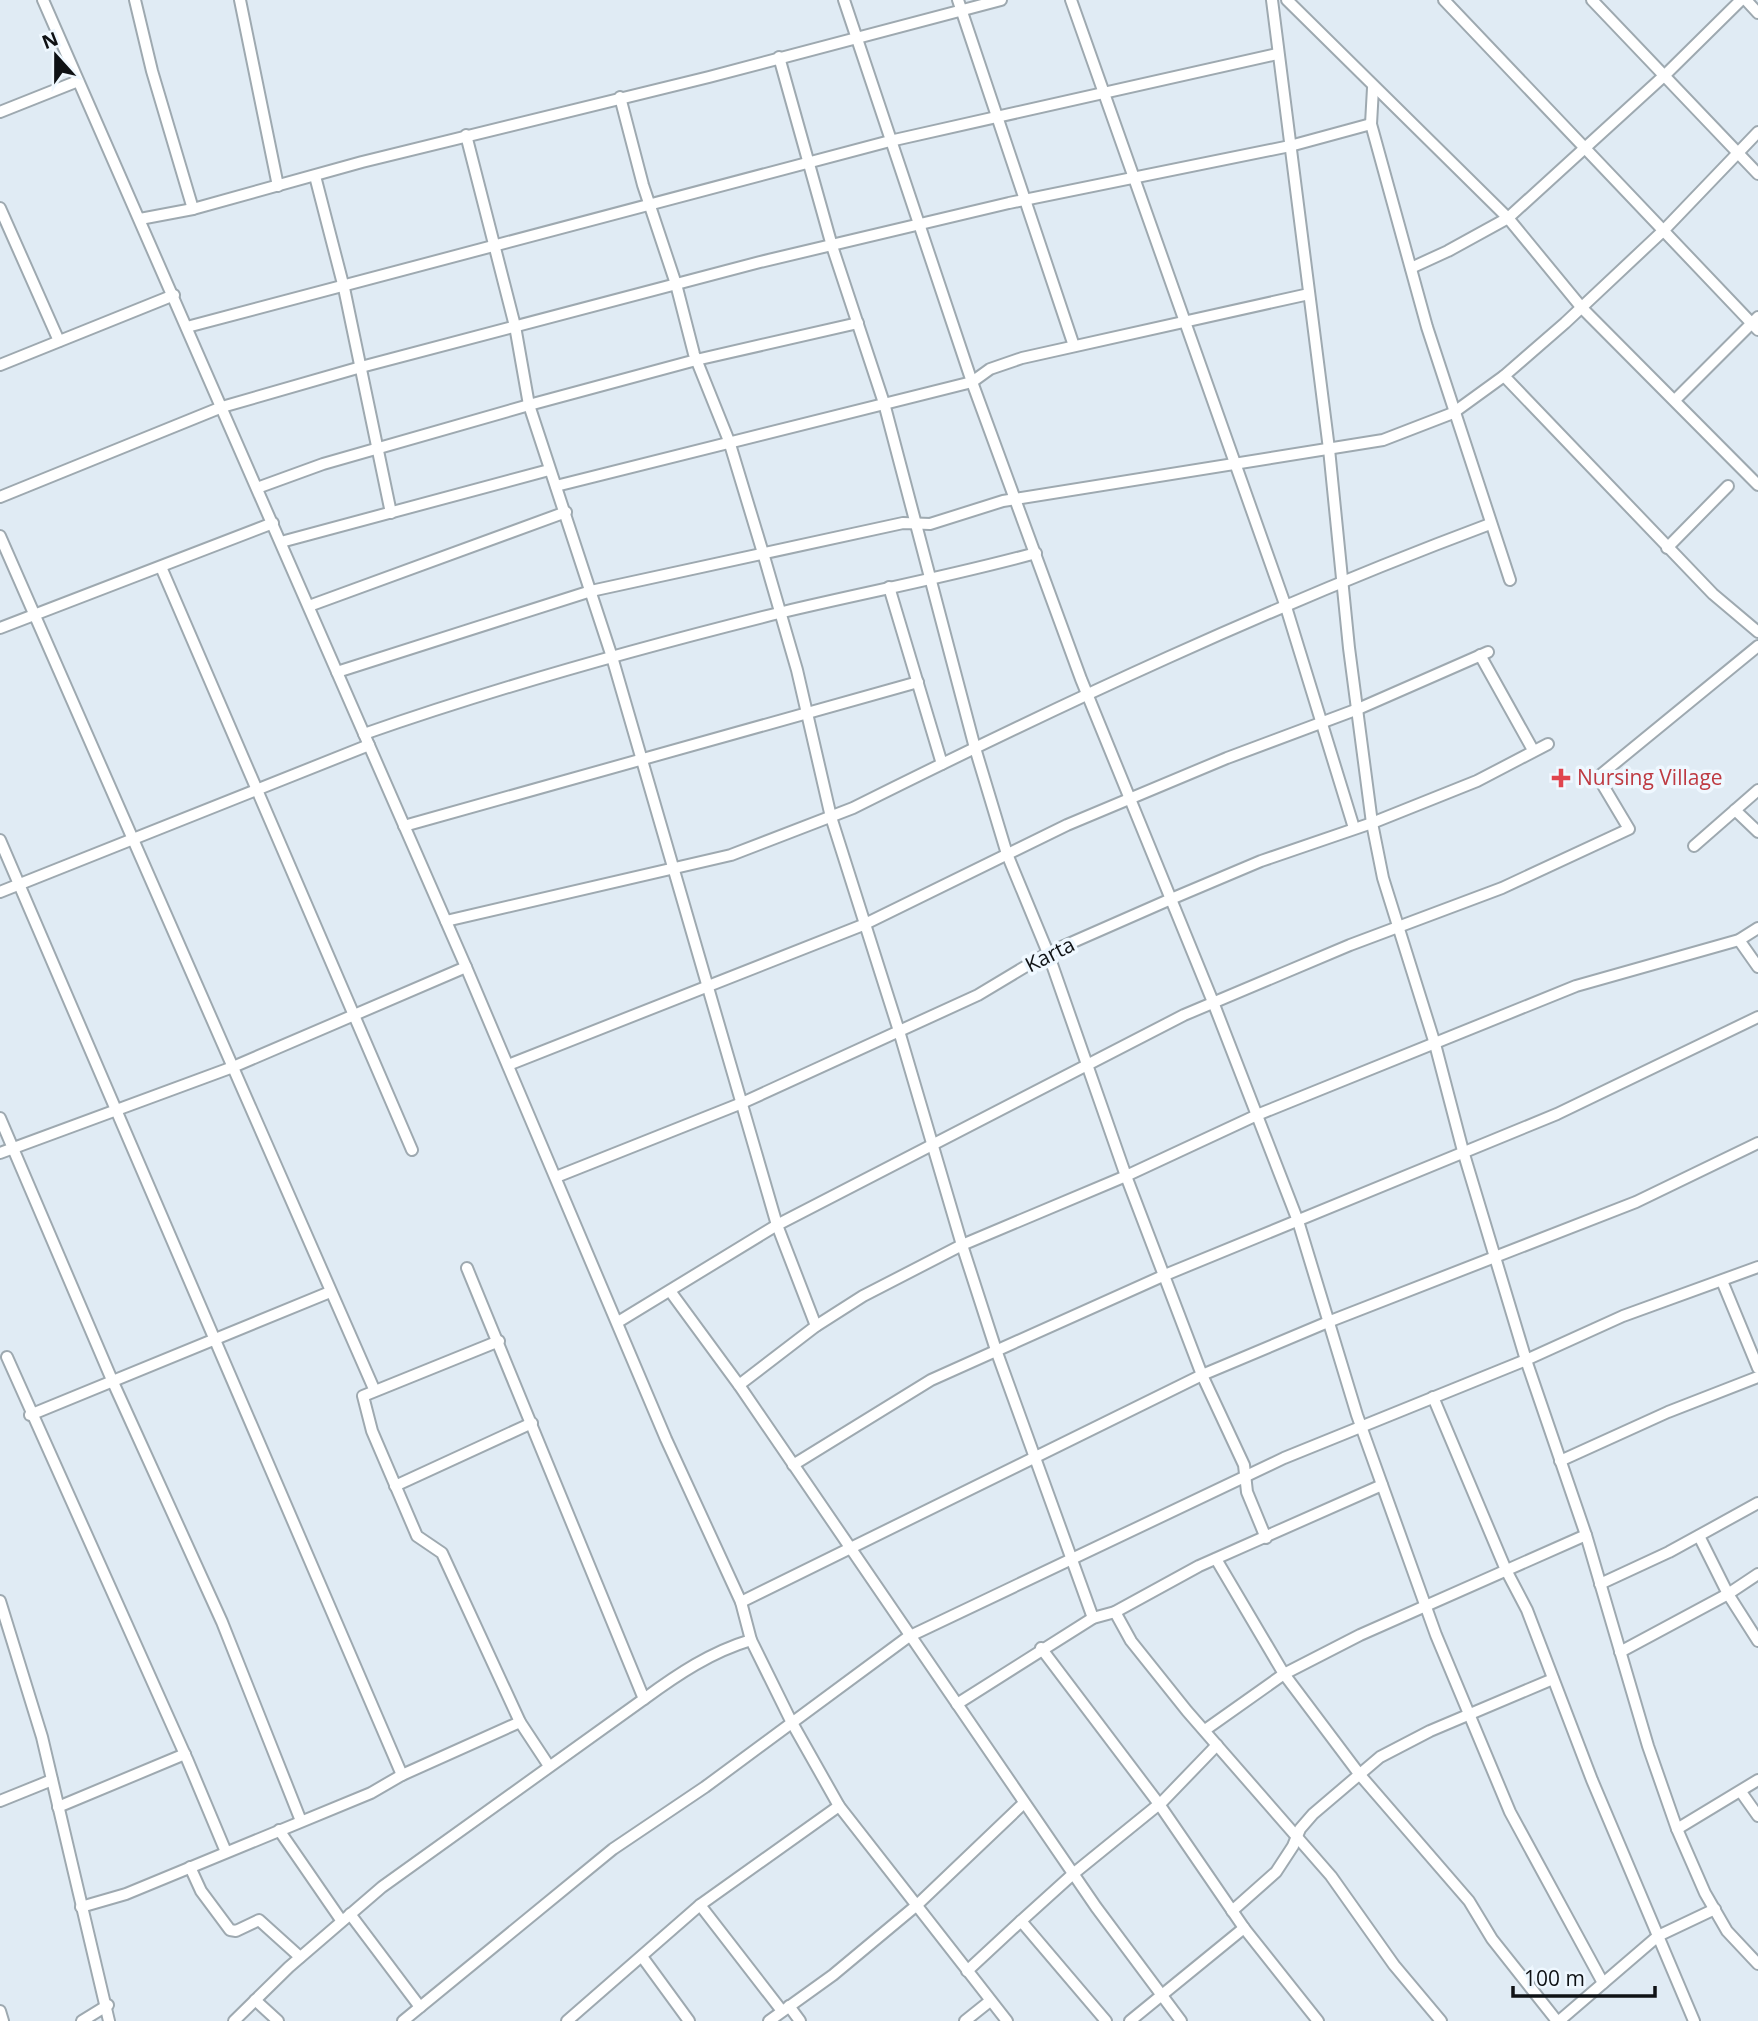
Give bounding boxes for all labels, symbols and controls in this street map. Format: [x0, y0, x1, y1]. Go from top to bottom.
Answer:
north arrow [21, 21, 91, 91]
text: N [38, 25, 62, 55]
place label: Nursing Village [1577, 763, 1723, 791]
marker: Nursing Village [1551, 768, 1571, 788]
street label: Karta [1020, 930, 1079, 978]
scale bar [1513, 1954, 1655, 1998]
text: 100 m [1524, 1964, 1585, 1992]

